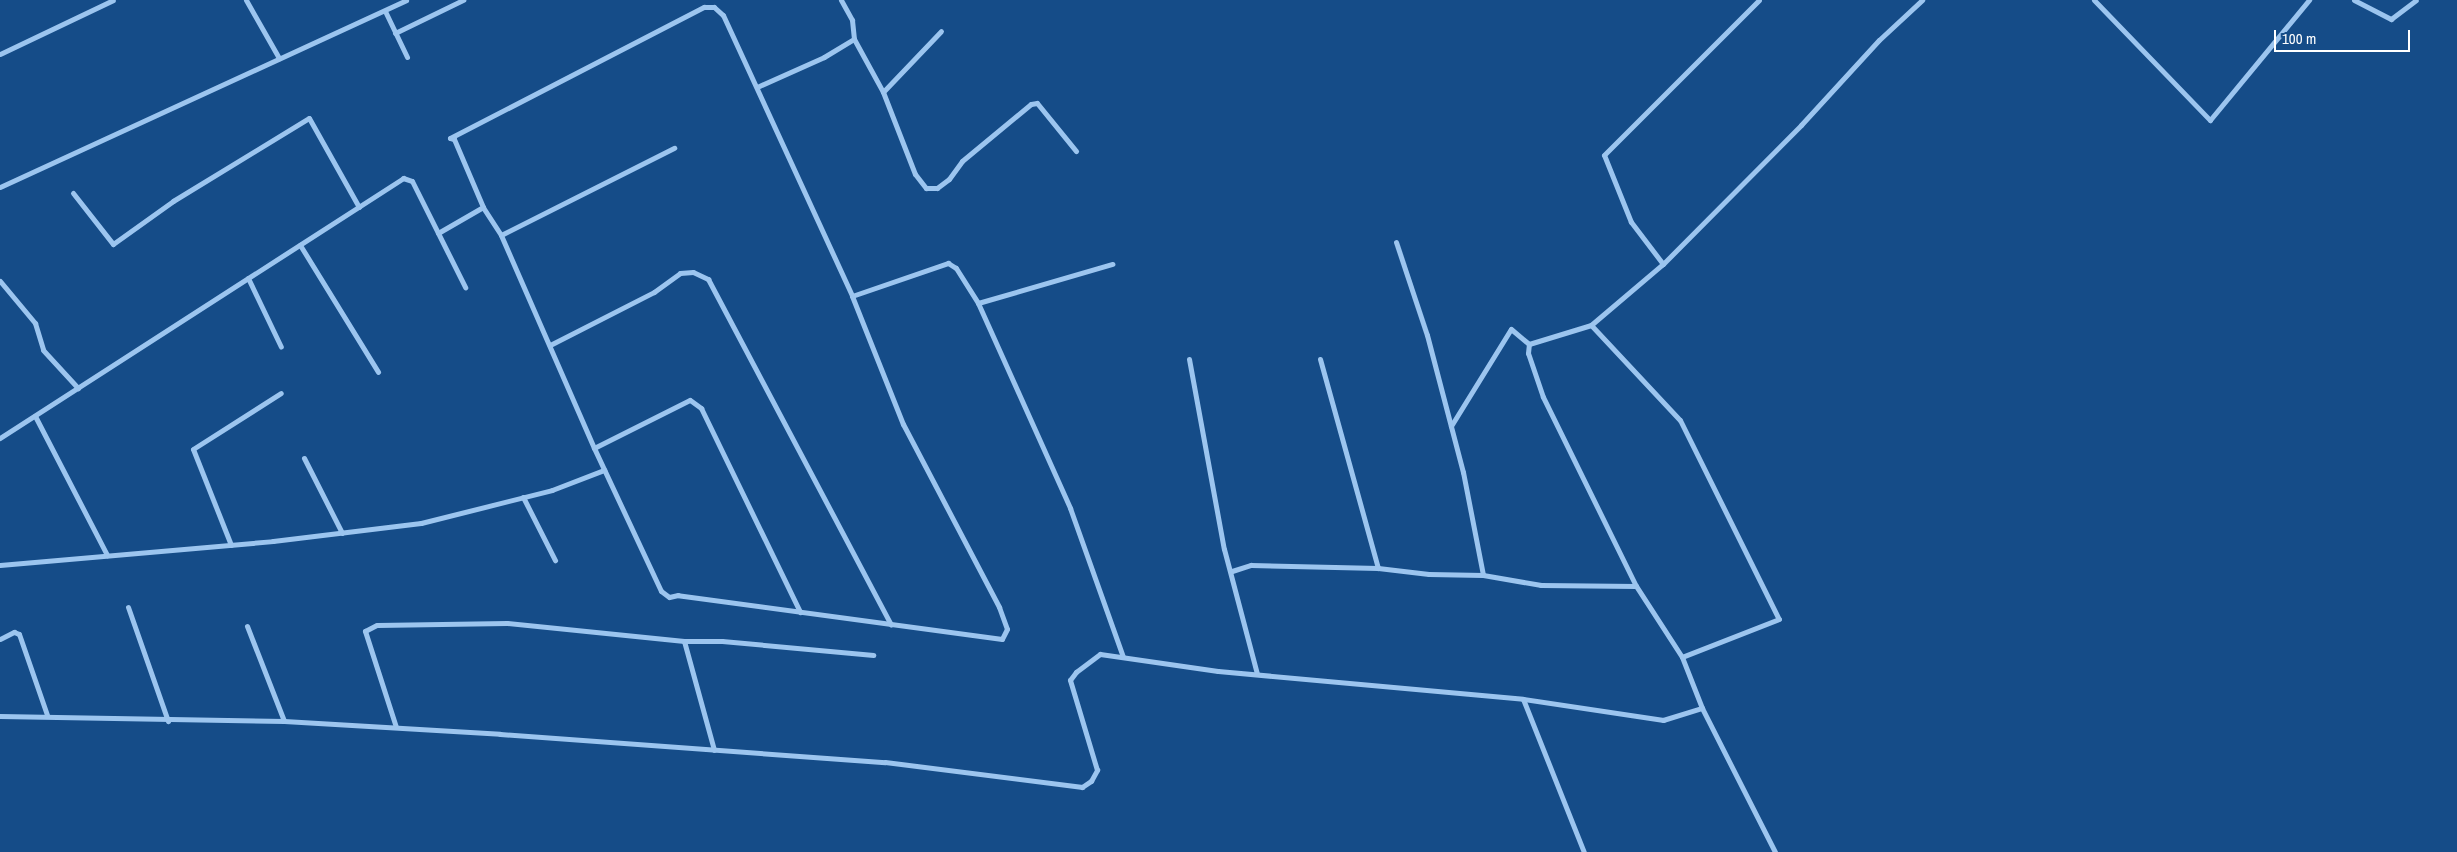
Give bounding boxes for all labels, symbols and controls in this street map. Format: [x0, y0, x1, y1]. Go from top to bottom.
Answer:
scale bar [2277, 20, 2413, 52]
text: 100 m [2282, 28, 2316, 49]

